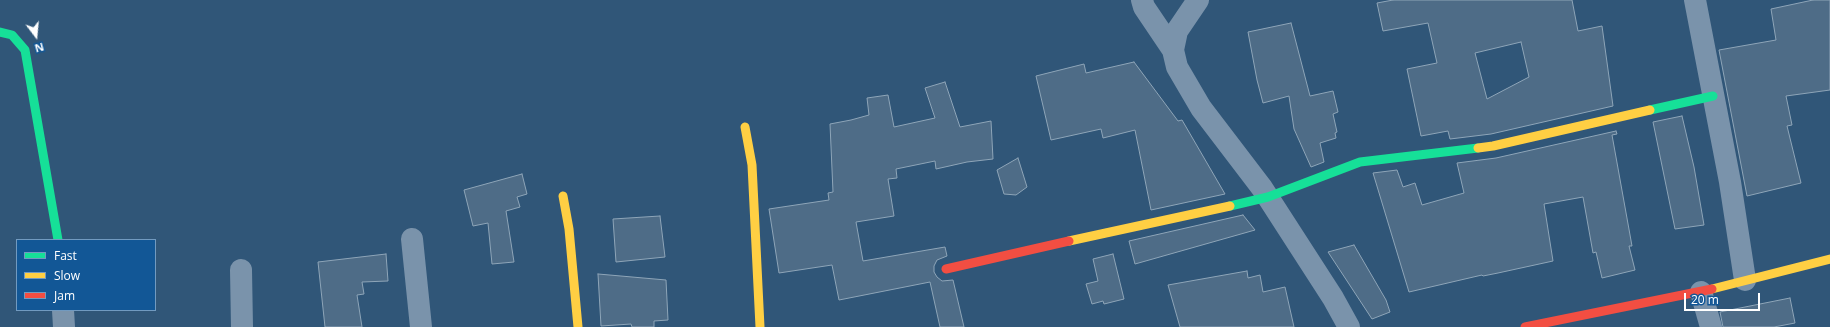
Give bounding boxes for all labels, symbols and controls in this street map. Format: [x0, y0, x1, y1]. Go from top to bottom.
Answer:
north arrow [16, 16, 56, 56]
text: N [33, 40, 46, 56]
legend [16, 239, 156, 311]
text: Fast [54, 247, 77, 264]
text: Slow [54, 267, 80, 284]
scale bar [1686, 285, 1762, 311]
text: Jam [54, 287, 75, 304]
text: 20 m [1691, 291, 1719, 308]

